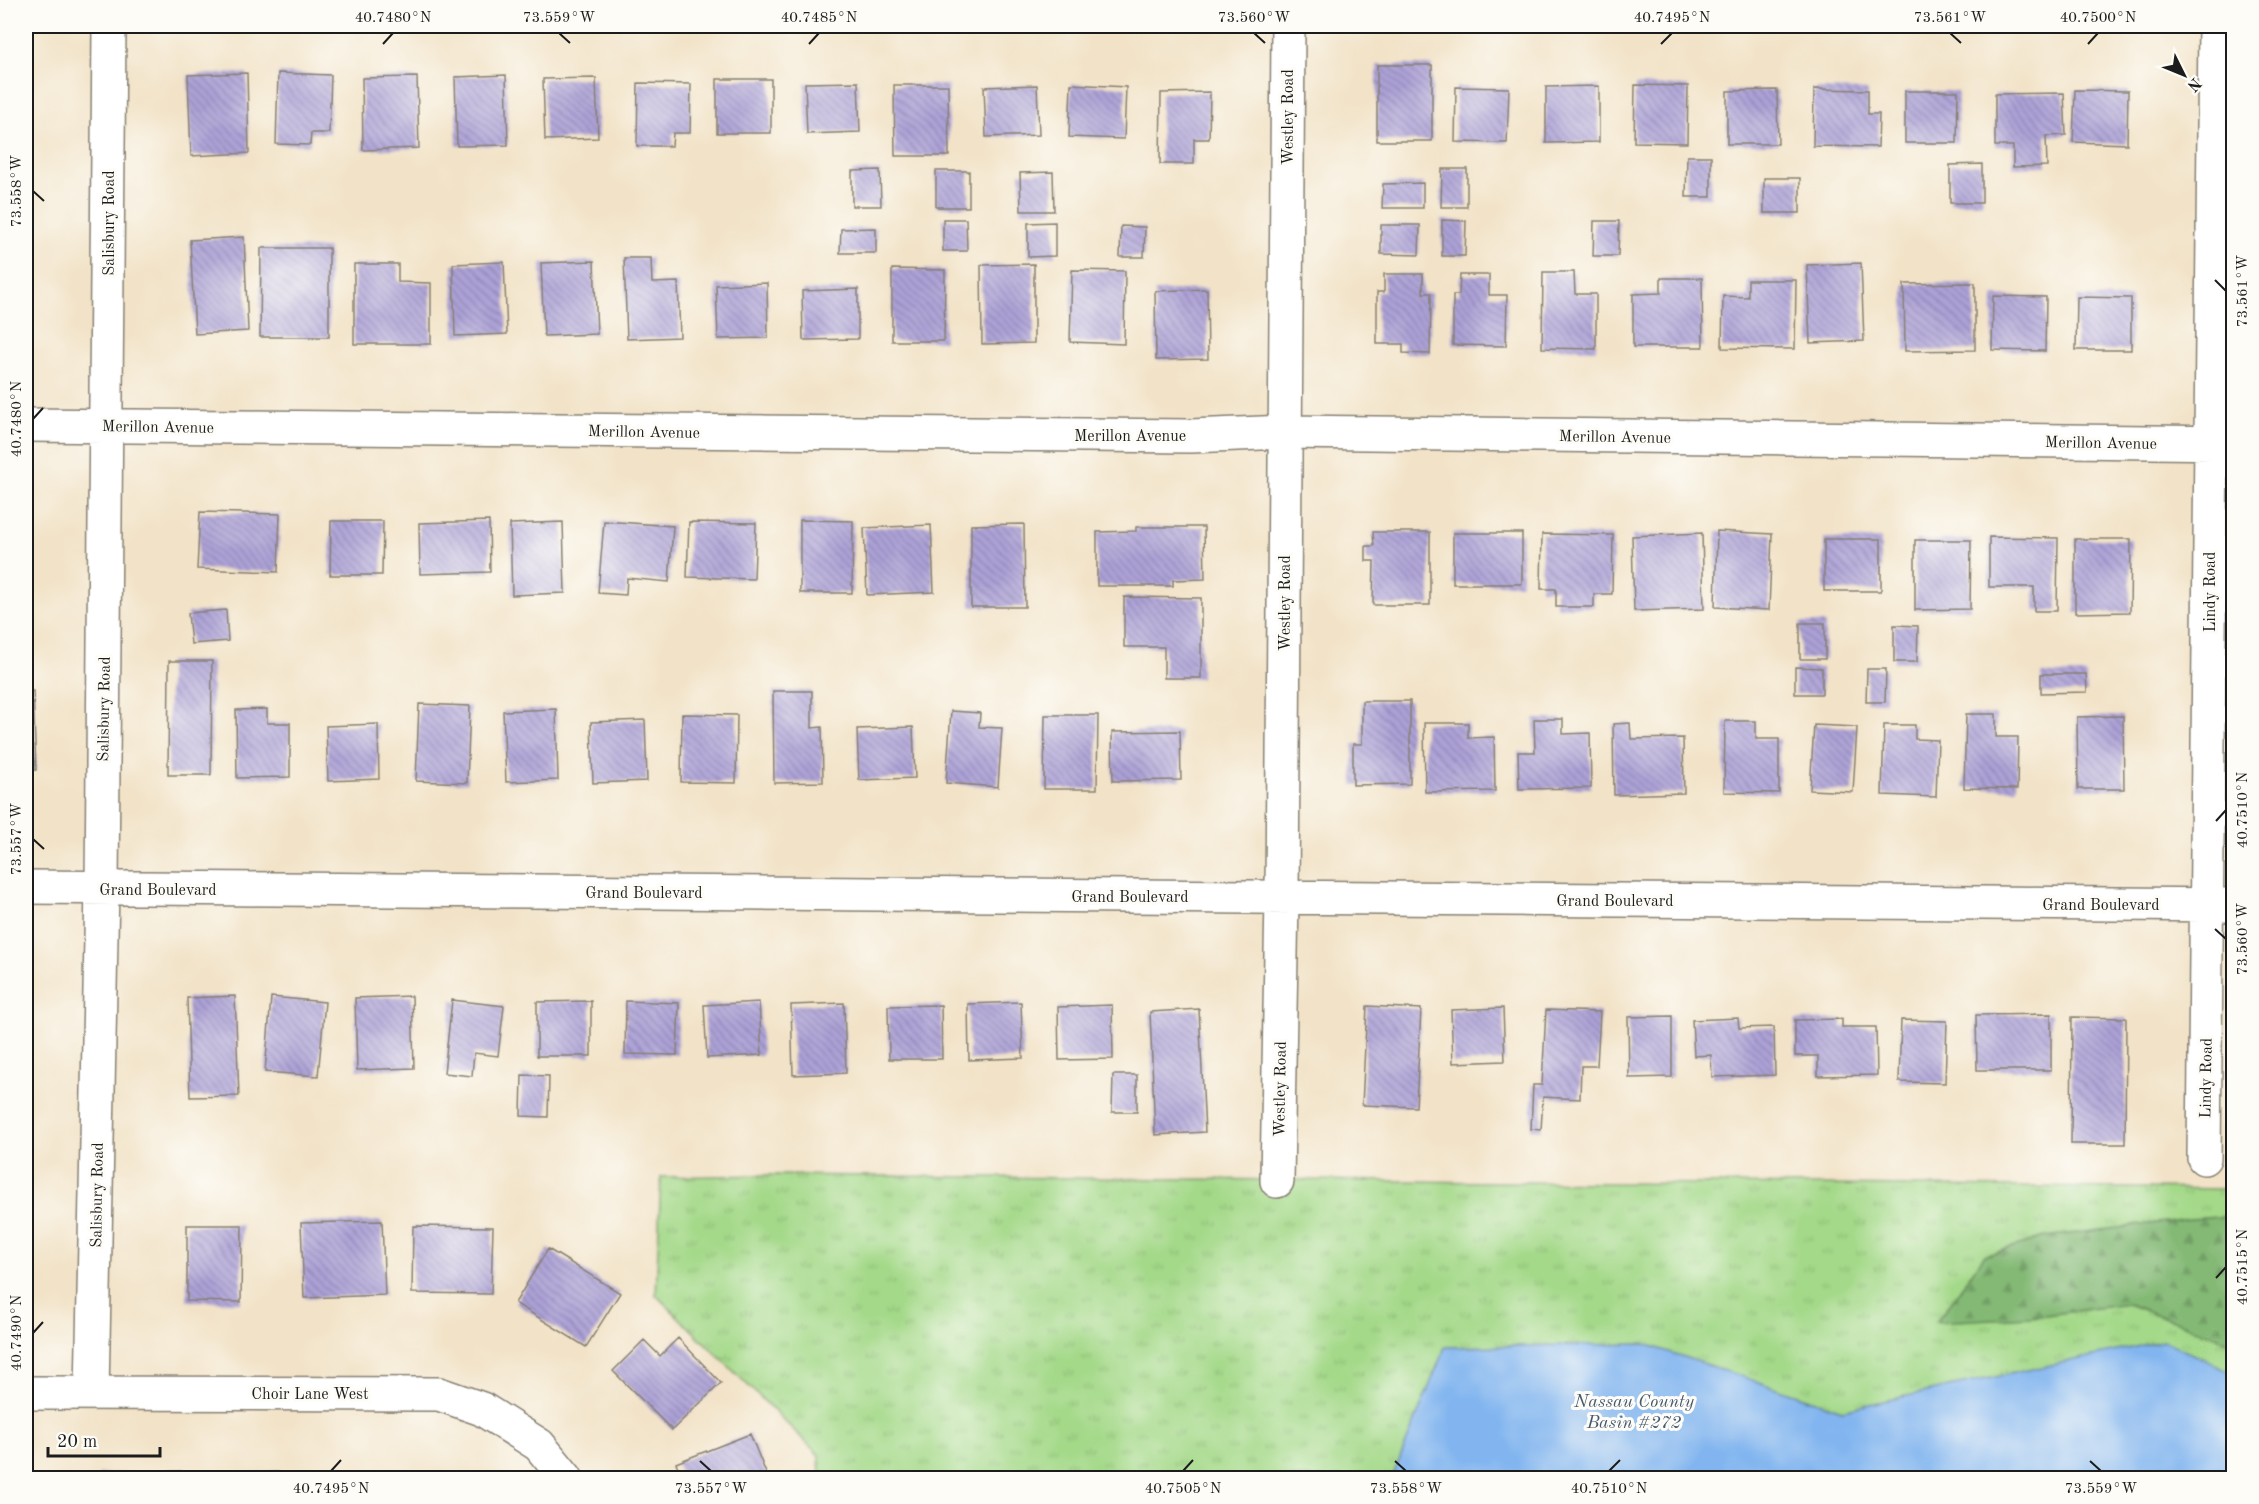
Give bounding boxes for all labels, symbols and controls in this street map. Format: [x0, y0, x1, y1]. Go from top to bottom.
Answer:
text: 40.7480°N [355, 11, 432, 26]
text: 73.559°W [523, 11, 595, 26]
text: 40.7485°N [781, 11, 858, 26]
text: 73.560°W [1218, 11, 1290, 26]
text: 40.7495°N [1634, 11, 1711, 26]
text: 73.561°W [1914, 11, 1986, 26]
text: 40.7500°N [2060, 11, 2137, 26]
north arrow [2154, 45, 2214, 105]
street label: Westley Road [1281, 69, 1297, 165]
text: N [2183, 74, 2204, 94]
text: 73.558°W [10, 155, 25, 227]
street label: Salisbury Road [102, 170, 118, 276]
text: 73.561°W [2236, 255, 2251, 327]
text: 40.7480°N [10, 380, 25, 457]
street label: Merillon Avenue [102, 419, 214, 437]
street label: Merillon Avenue [588, 424, 700, 442]
street label: Merillon Avenue [1074, 429, 1186, 445]
street label: Merillon Avenue [1559, 429, 1671, 447]
street label: Merillon Avenue [2045, 435, 2157, 453]
street label: Lindy Road [2203, 552, 2219, 632]
street label: Westley Road [1278, 555, 1294, 651]
street label: Salisbury Road [96, 656, 114, 762]
text: 40.7510°N [2236, 771, 2251, 848]
text: 73.557°W [10, 803, 25, 875]
street label: Grand Boulevard [99, 883, 217, 899]
street label: Grand Boulevard [585, 886, 703, 902]
street label: Grand Boulevard [1071, 890, 1189, 906]
street label: Grand Boulevard [1556, 894, 1674, 910]
street label: Grand Boulevard [2042, 898, 2160, 914]
text: 73.560°W [2236, 903, 2251, 975]
street label: Lindy Road [2198, 1038, 2216, 1118]
street label: Westley Road [1272, 1041, 1290, 1137]
street label: Salisbury Road [89, 1142, 107, 1248]
text: 40.7515°N [2236, 1228, 2251, 1305]
text: 40.7490°N [10, 1294, 25, 1371]
street label: Choir Lane West [251, 1387, 369, 1403]
water label: Nassau County Basin #272 [1573, 1393, 1695, 1432]
scale bar [48, 1420, 160, 1458]
text: 20 m [57, 1433, 97, 1451]
text: 40.7495°N [293, 1482, 370, 1497]
text: 73.557°W [675, 1482, 747, 1497]
text: 40.7505°N [1145, 1482, 1222, 1497]
text: 73.558°W [1370, 1482, 1442, 1497]
text: 40.7510°N [1571, 1482, 1648, 1497]
text: 73.559°W [2065, 1482, 2137, 1497]

